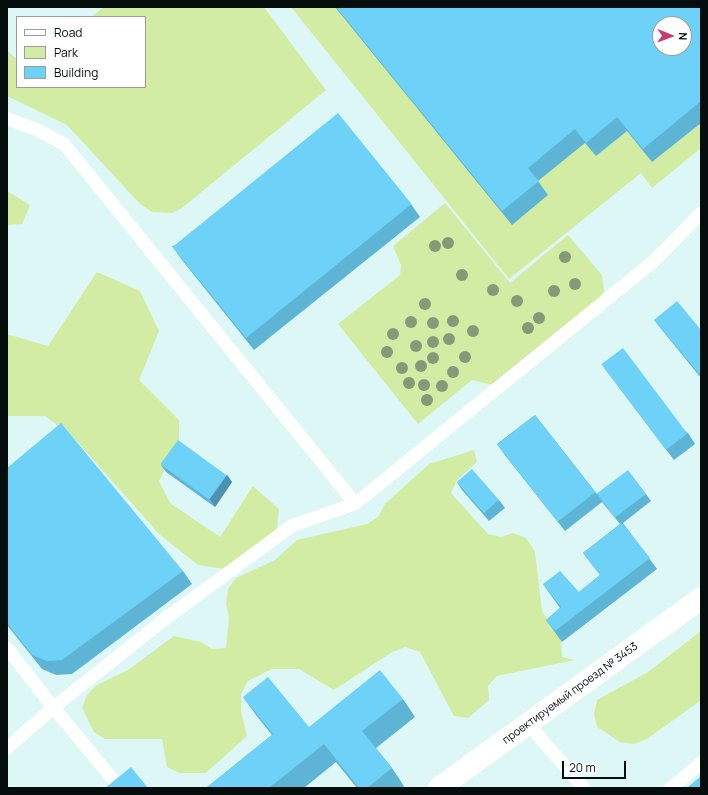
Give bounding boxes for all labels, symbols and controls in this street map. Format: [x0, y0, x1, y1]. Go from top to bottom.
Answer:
legend [16, 16, 146, 88]
north arrow [652, 16, 692, 56]
text: Road [54, 24, 82, 41]
text: N [676, 32, 691, 40]
text: Park [54, 44, 78, 61]
text: Building [54, 64, 98, 81]
street label: проектируемый проезд № 3453 [500, 639, 640, 747]
scale bar [564, 753, 628, 779]
text: 20 m [569, 759, 596, 776]

